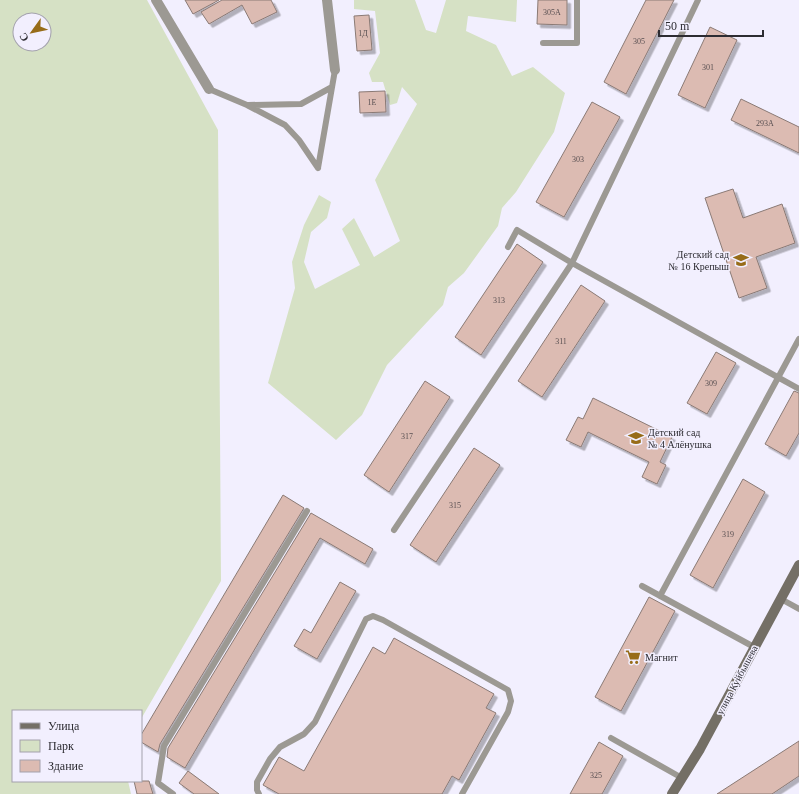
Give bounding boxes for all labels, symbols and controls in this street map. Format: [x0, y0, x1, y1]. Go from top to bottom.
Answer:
house number: 305А [543, 8, 561, 17]
north arrow [12, 12, 52, 52]
scale bar [659, 12, 763, 38]
text: 50 m [665, 19, 690, 33]
house number: 1Д [358, 29, 368, 38]
text: С [16, 31, 31, 44]
house number: 305 [633, 37, 645, 46]
house number: 301 [702, 63, 714, 72]
house number: 1Е [368, 98, 377, 107]
house number: 293А [756, 119, 774, 128]
house number: 303 [572, 155, 584, 164]
place label: Детский сад № 16 Крепыш [669, 249, 729, 272]
school or university icon: Детский сад № 16 Крепыш [732, 251, 750, 269]
house number: 313 [493, 296, 505, 305]
house number: 311 [555, 337, 567, 346]
house number: 309 [705, 379, 717, 388]
place label: Детский сад № 4 Алёнушка [648, 427, 712, 450]
school or university icon: Детский сад № 4 Алёнушка [627, 429, 645, 447]
house number: 317 [401, 432, 413, 441]
house number: 315 [449, 501, 461, 510]
house number: 319 [722, 530, 734, 539]
street label: улица Куйбышева [714, 643, 760, 716]
supermarket icon: Магнит [624, 648, 642, 666]
place label: Магнит [645, 652, 678, 663]
legend [12, 710, 142, 782]
text: Улица [48, 719, 80, 733]
text: Парк [48, 739, 74, 753]
text: Здание [48, 759, 83, 773]
house number: 325 [590, 771, 602, 780]

